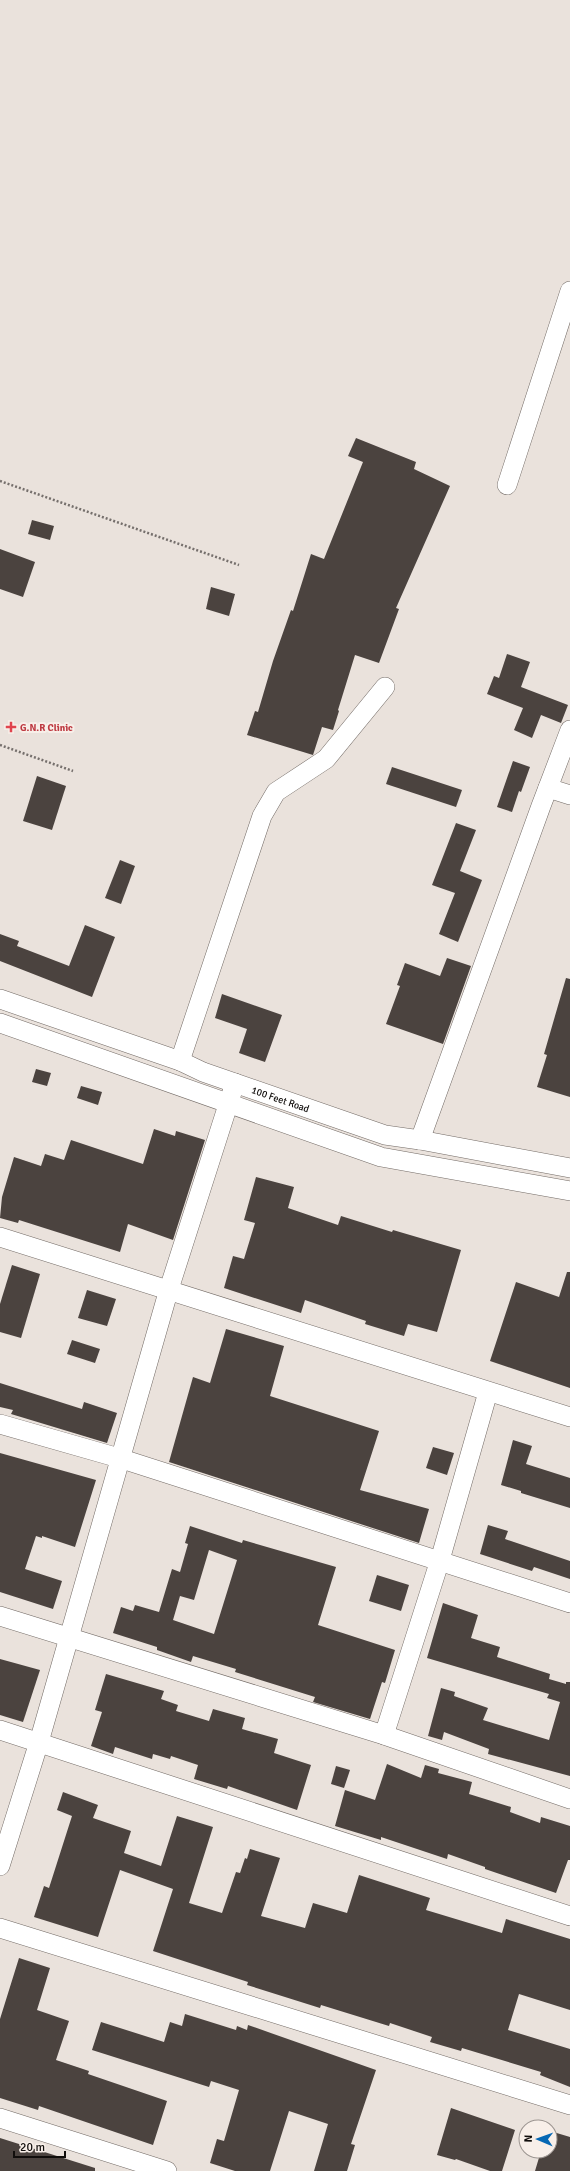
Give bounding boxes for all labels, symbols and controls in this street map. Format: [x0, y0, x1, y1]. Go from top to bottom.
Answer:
marker: G.N.R Clinic [5, 721, 17, 733]
place label: G.N.R Clinic [20, 722, 73, 734]
street label: 100 Feet Road [250, 1084, 311, 1115]
north arrow [518, 2119, 558, 2159]
scale bar [14, 2133, 65, 2159]
text: N [522, 2135, 535, 2143]
text: 20 m [20, 2140, 45, 2155]

